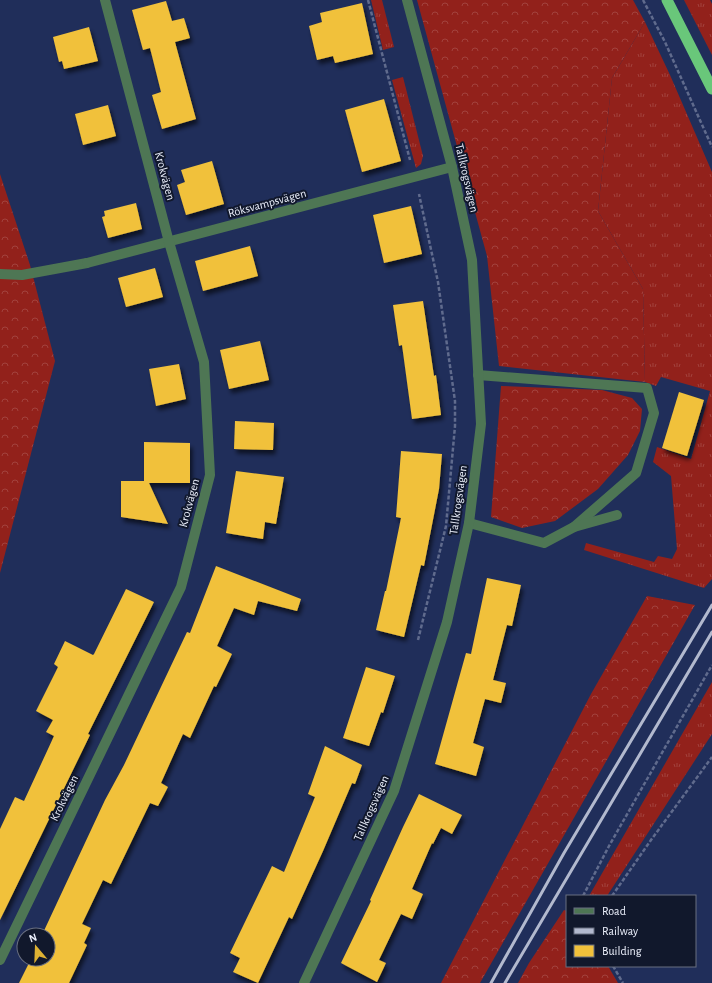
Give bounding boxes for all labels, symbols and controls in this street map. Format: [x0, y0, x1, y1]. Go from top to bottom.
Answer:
street label: Tallkrogsvägen [453, 143, 481, 213]
street label: Krokvägen [153, 150, 177, 202]
street label: Röksvampsvägen [227, 187, 307, 219]
street label: Tallkrogsvägen [447, 464, 469, 536]
street label: Krokvägen [177, 477, 201, 529]
street label: Krokvägen [48, 773, 80, 823]
street label: Tallkrogsvägen [351, 774, 391, 842]
legend [566, 895, 696, 967]
text: Road [602, 905, 626, 917]
text: Railway [602, 925, 638, 938]
north arrow [16, 927, 56, 967]
text: N [27, 932, 38, 944]
text: Building [602, 945, 642, 957]

